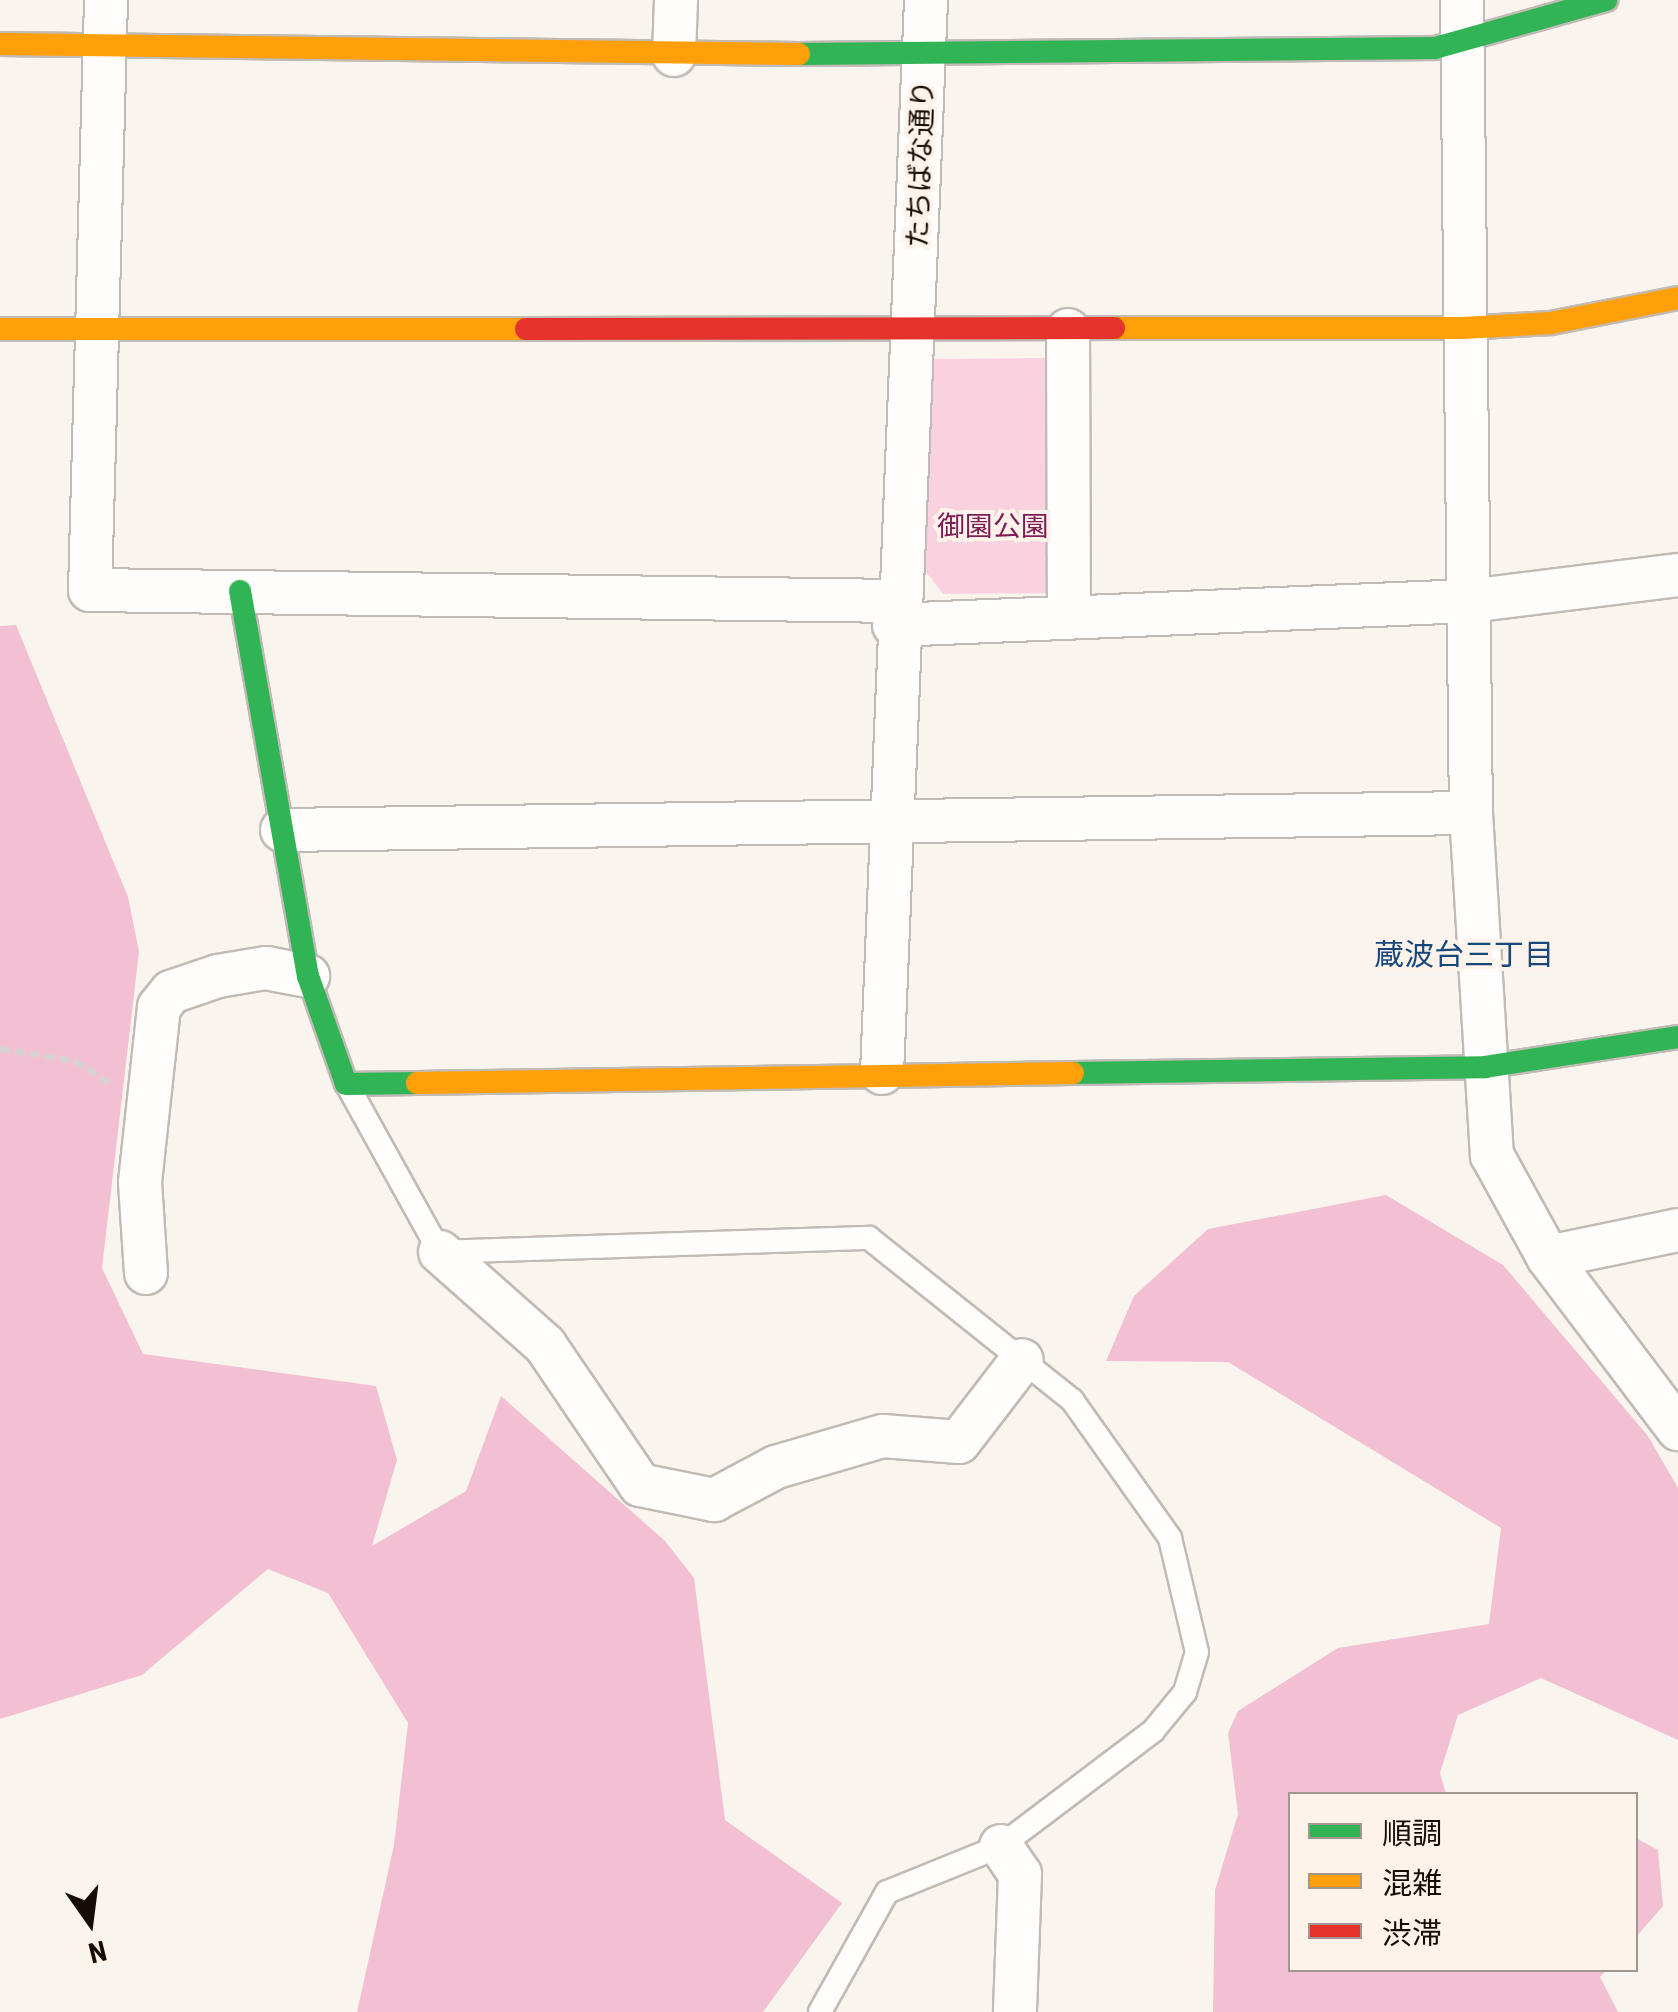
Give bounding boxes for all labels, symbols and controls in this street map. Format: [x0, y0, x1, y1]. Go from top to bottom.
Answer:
street label: たちばな通り [901, 79, 941, 249]
park label: 御園公園 [937, 510, 1049, 544]
district label: 蔵波台三丁目 [1374, 937, 1554, 973]
legend [1288, 1792, 1638, 1972]
text: 順調 [1382, 1816, 1442, 1851]
text: 混雑 [1382, 1866, 1442, 1901]
north arrow [40, 1872, 140, 1972]
text: 渋滞 [1382, 1916, 1442, 1951]
text: N [85, 1934, 110, 1970]

